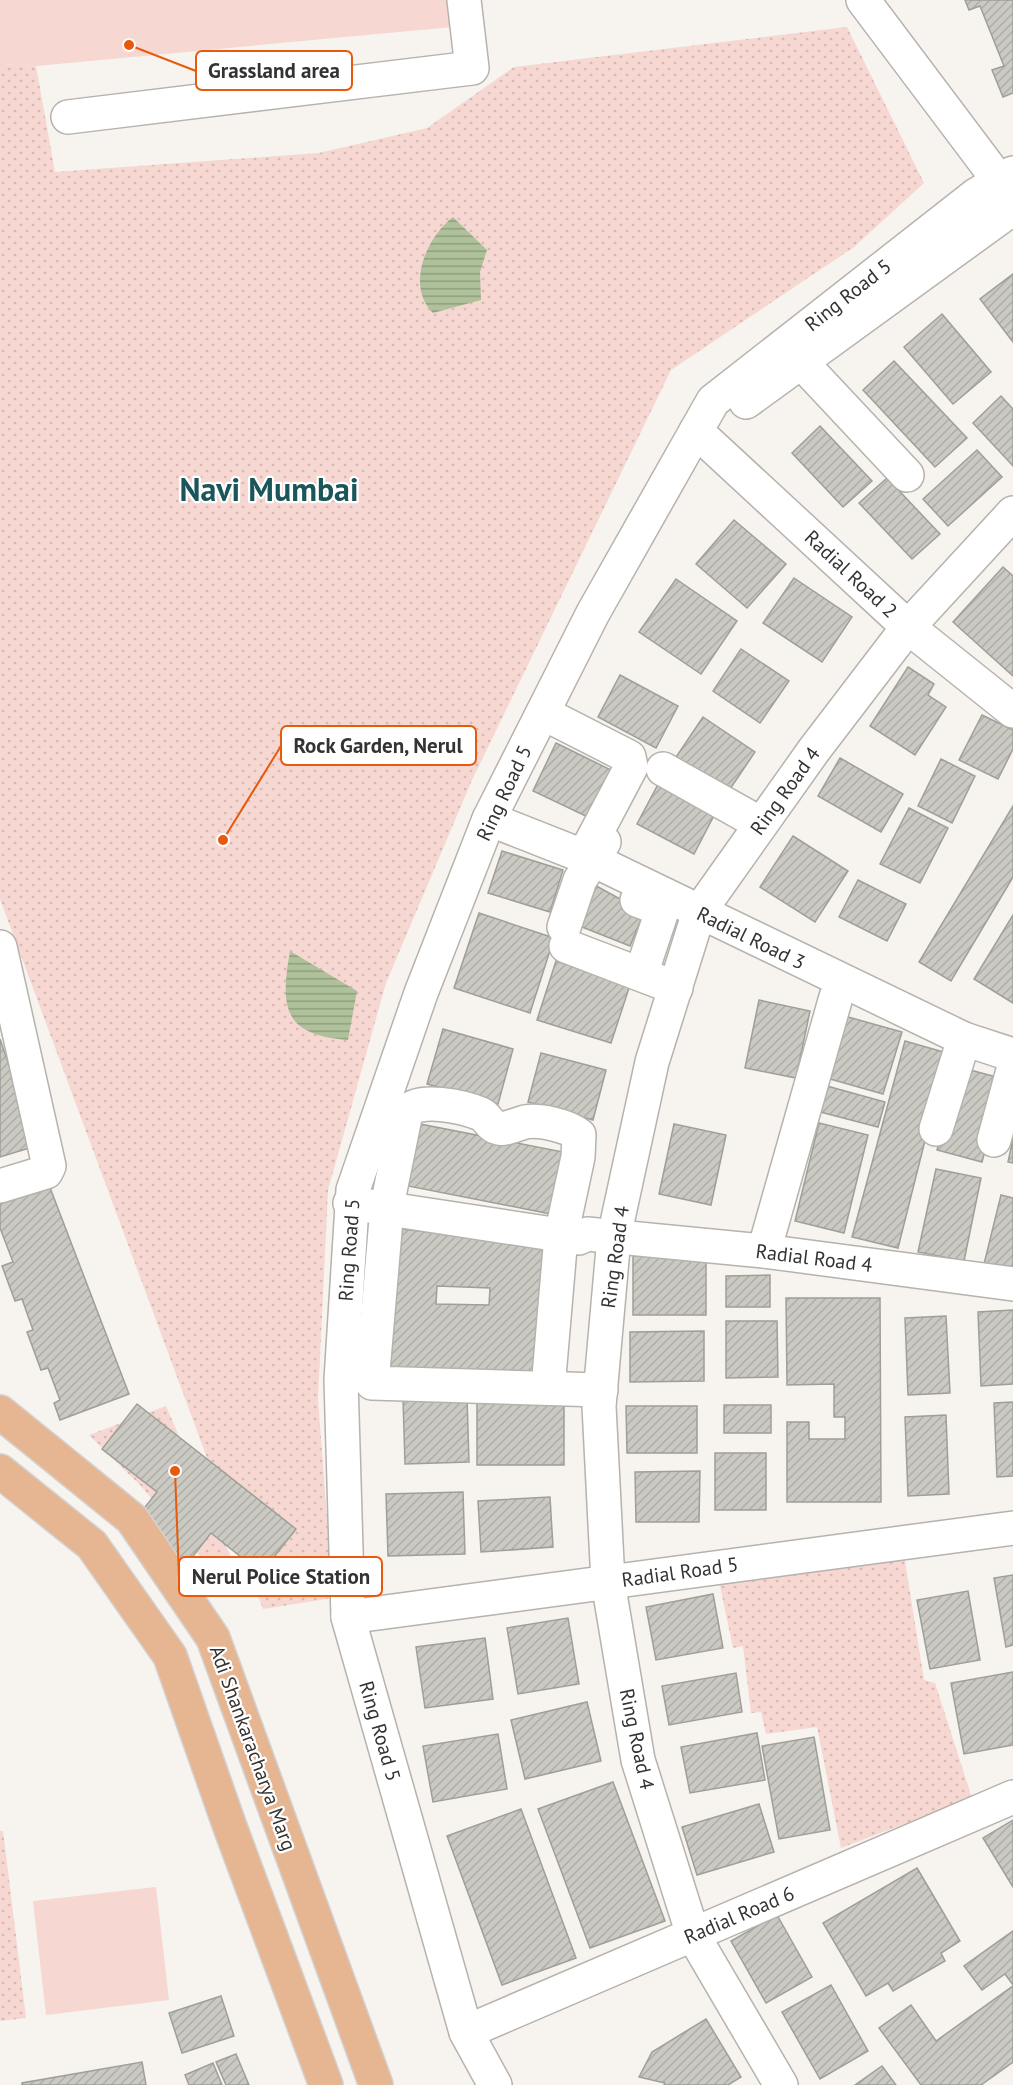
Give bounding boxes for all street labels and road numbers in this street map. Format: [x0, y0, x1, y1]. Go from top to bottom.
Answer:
street label: Ring Road 5 [799, 253, 897, 337]
street label: Radial Road 2 [799, 524, 903, 624]
street label: Ring Road 5 [470, 741, 538, 845]
street label: Ring Road 4 [744, 742, 826, 840]
street label: Radial Road 3 [693, 901, 809, 975]
street label: Ring Road 5 [332, 1198, 366, 1302]
street label: Ring Road 4 [595, 1204, 635, 1310]
street label: Radial Road 4 [754, 1238, 874, 1278]
street label: Radial Road 5 [620, 1551, 740, 1593]
street label: Adi Shankaracharya Marg [204, 1642, 302, 1854]
street label: Ring Road 5 [353, 1678, 407, 1784]
street label: Ring Road 4 [614, 1686, 660, 1792]
street label: Radial Road 6 [680, 1880, 798, 1950]

